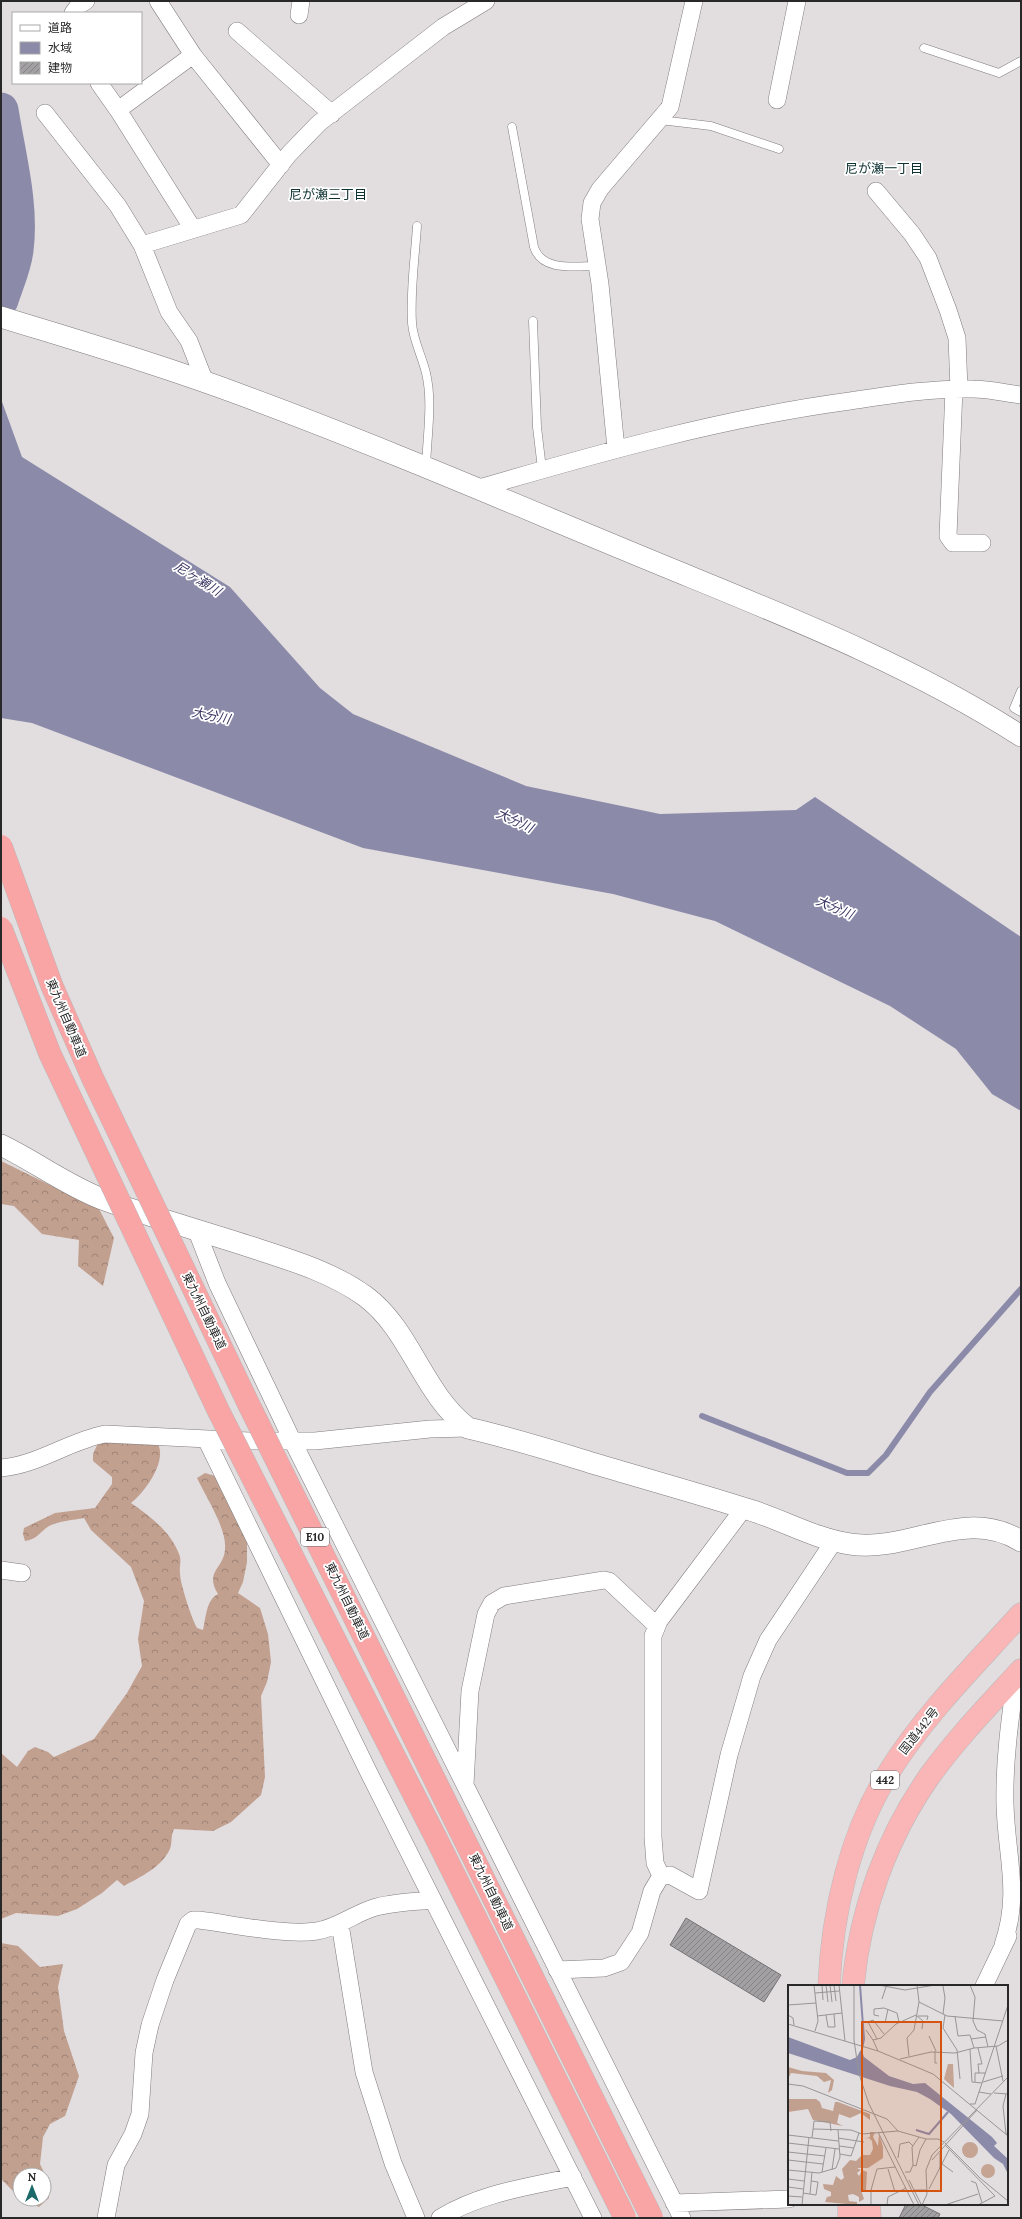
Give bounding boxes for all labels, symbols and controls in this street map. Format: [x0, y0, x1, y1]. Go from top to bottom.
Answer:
legend [12, 12, 142, 84]
text: 道路 [48, 20, 72, 35]
text: 水域 [48, 40, 72, 55]
text: 建物 [48, 60, 72, 75]
district label: 尼が瀬一丁目 [845, 160, 923, 177]
district label: 尼が瀬三丁目 [289, 186, 367, 203]
water label: 尼ヶ瀬川 [171, 557, 226, 600]
water label: 大分川 [190, 703, 234, 728]
water label: 大分川 [494, 805, 538, 837]
water label: 大分川 [814, 892, 858, 924]
street label: 東九州自動車道 [43, 976, 90, 1059]
street label: 東九州自動車道 [179, 1270, 230, 1352]
road number: E10 [301, 1528, 329, 1546]
street label: 東九州自動車道 [322, 1560, 373, 1642]
street label: 国道442号 [896, 1704, 942, 1757]
road number: 442 [871, 1771, 899, 1789]
street label: 東九州自動車道 [466, 1851, 517, 1933]
inset map [788, 1985, 1008, 2205]
north arrow [12, 2167, 52, 2207]
text: N [28, 2170, 37, 2184]

